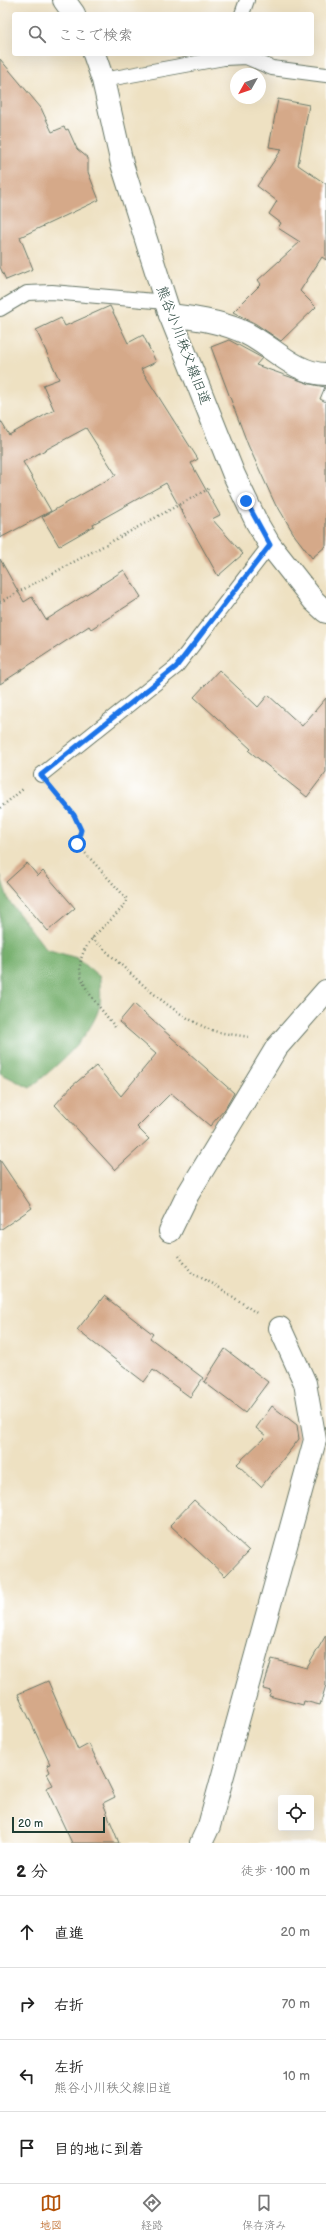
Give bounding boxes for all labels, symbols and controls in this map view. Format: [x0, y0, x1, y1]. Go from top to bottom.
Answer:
search box [12, 12, 314, 56]
icon: search [26, 23, 48, 45]
text: ここで検索 [58, 26, 133, 45]
north arrow [230, 68, 266, 104]
street label: 熊谷小川秩父線旧道 [153, 283, 214, 407]
route end [237, 492, 255, 510]
route start [68, 835, 86, 853]
map controls [278, 1795, 314, 1831]
button: locate [278, 1795, 314, 1831]
scale bar [12, 1815, 105, 1834]
text: 20 m [18, 1817, 43, 1830]
text: 2 分 [16, 1862, 48, 1882]
text: 徒歩 · 100 m [241, 1863, 310, 1879]
icon: ahead [16, 1921, 38, 1943]
text: 直進 [54, 1924, 84, 1943]
text: 20 m [280, 1924, 310, 1940]
icon: right [16, 1993, 38, 2015]
text: 右折 [54, 1996, 84, 2015]
text: 70 m [282, 1996, 310, 2012]
text: 左折 [54, 2058, 84, 2077]
icon: left [16, 2065, 38, 2087]
text: 10 m [283, 2068, 310, 2084]
text: 熊谷小川秩父線旧道 [54, 2080, 171, 2096]
icon: arrive [16, 2137, 38, 2159]
text: 目的地に到着 [54, 2140, 144, 2159]
tab: 地図 [40, 2192, 62, 2232]
tab: 経路 [141, 2192, 163, 2232]
tab: 保存済み [242, 2192, 286, 2232]

